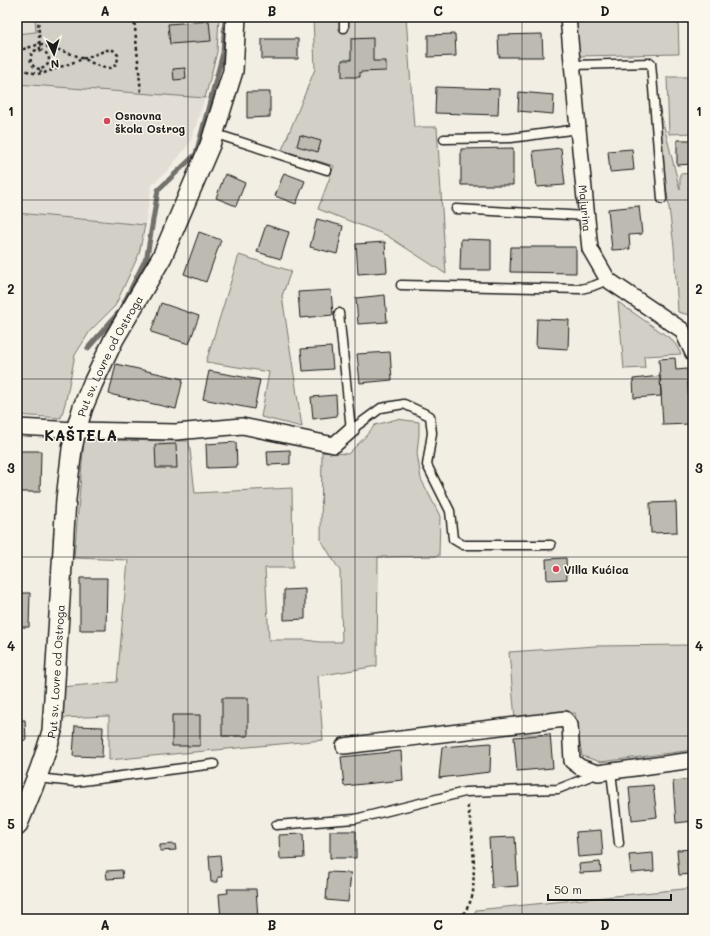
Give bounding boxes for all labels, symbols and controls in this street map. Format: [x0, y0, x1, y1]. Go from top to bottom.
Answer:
text: A [100, 2, 110, 19]
text: B [268, 2, 277, 19]
text: C [433, 2, 443, 19]
text: D [600, 2, 610, 19]
north arrow [34, 34, 74, 74]
text: N [50, 57, 60, 72]
text: 1 [8, 102, 14, 119]
text: 1 [696, 102, 702, 119]
place label: Osnovna škola Ostrog [115, 108, 186, 136]
marker: Osnovna škola Ostrog [102, 116, 112, 126]
street label: Majurina [576, 184, 596, 233]
text: 2 [7, 280, 15, 297]
text: 2 [695, 280, 703, 297]
street label: Put sv. Lovre od Ostroga [73, 292, 146, 418]
district label: KAŠTELA [44, 425, 118, 445]
text: 3 [7, 459, 15, 476]
text: 3 [695, 459, 703, 476]
place label: Villa Kućica [564, 562, 629, 577]
marker: Villa Kućica [551, 564, 561, 574]
street label: Put sv. Lovre od Ostroga [43, 604, 67, 740]
text: 4 [7, 637, 15, 654]
text: 4 [695, 637, 703, 654]
text: 5 [7, 815, 15, 832]
text: 5 [695, 815, 703, 832]
scale bar [548, 876, 671, 902]
text: 50 m [554, 881, 582, 897]
text: A [100, 916, 110, 933]
text: B [268, 916, 277, 933]
text: C [433, 916, 443, 933]
text: D [600, 916, 610, 933]

